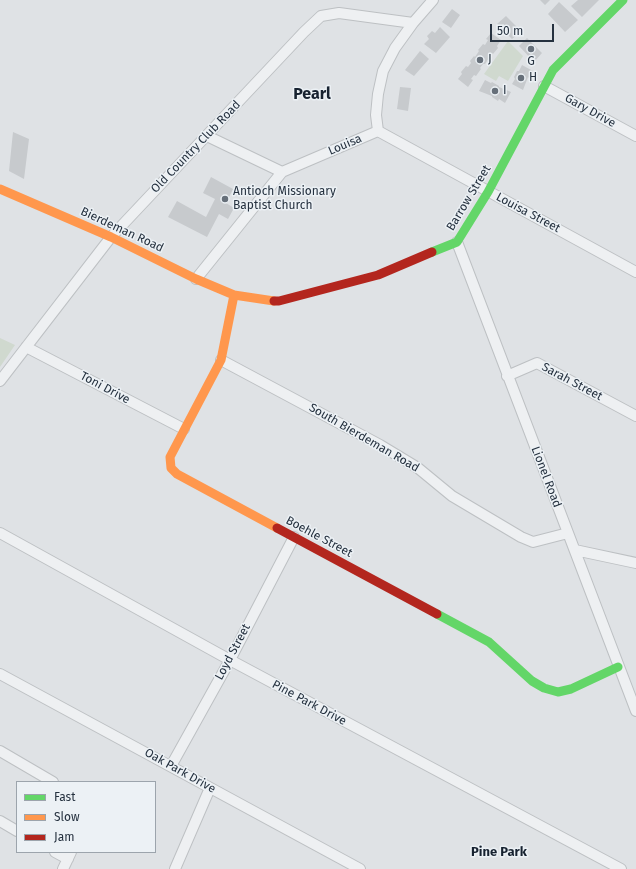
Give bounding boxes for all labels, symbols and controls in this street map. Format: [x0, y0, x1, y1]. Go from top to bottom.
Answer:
scale bar [492, 16, 556, 42]
text: 50 m [497, 24, 523, 38]
marker: G [526, 44, 536, 54]
place label: J [488, 53, 492, 67]
marker: J [475, 55, 485, 65]
place label: G [527, 55, 535, 69]
place label: H [529, 71, 537, 85]
marker: H [516, 73, 526, 83]
place label: I [503, 84, 507, 98]
district label: Pearl [293, 85, 331, 105]
marker: I [490, 86, 500, 96]
street label: Gary Drive [562, 91, 618, 131]
street label: Old Country Club Road [148, 98, 244, 196]
street label: Louisa [326, 132, 364, 158]
street label: Barrow Street [444, 163, 494, 233]
place label: Antioch Missionary Baptist Church [233, 185, 336, 213]
street label: Louisa Street [493, 190, 563, 236]
marker: Antioch Missionary Baptist Church [220, 194, 230, 204]
street label: Bierdeman Road [78, 204, 166, 256]
street label: Sarah Street [539, 360, 605, 404]
street label: Toni Drive [78, 369, 132, 407]
street label: South Bierdeman Road [306, 401, 422, 475]
street label: Lionel Road [528, 444, 564, 510]
street label: Boehle Street [283, 513, 355, 561]
street label: Loyd Street [212, 622, 254, 682]
street label: Pine Park Drive [269, 677, 349, 729]
street label: Oak Park Drive [142, 746, 218, 796]
legend [16, 781, 156, 853]
text: Fast [54, 790, 76, 804]
text: Slow [54, 810, 80, 824]
text: Jam [54, 830, 74, 844]
district label: Pine Park [471, 844, 527, 860]

